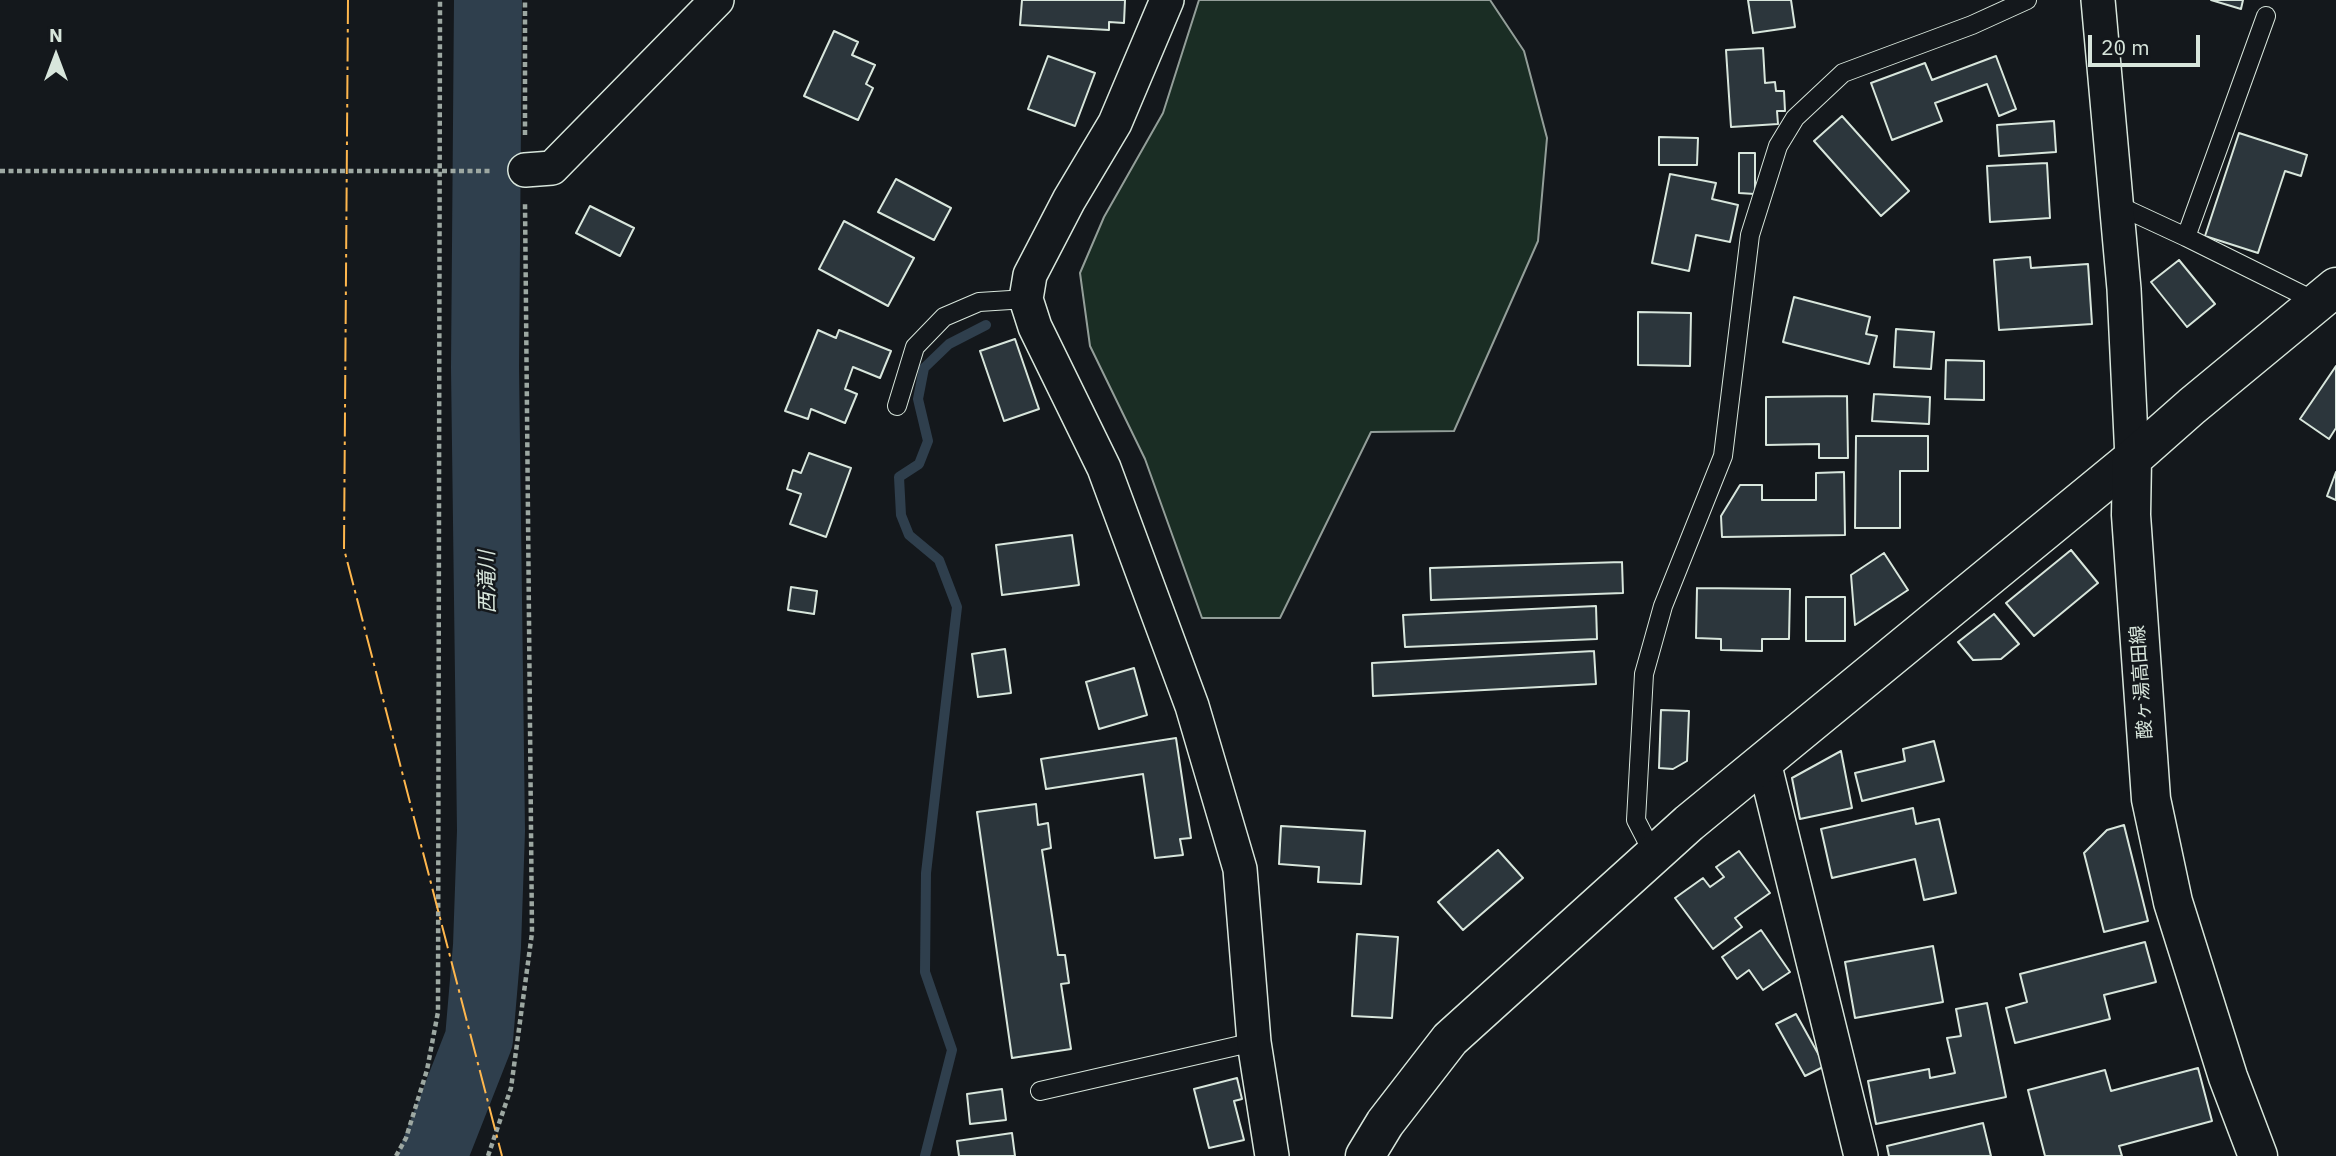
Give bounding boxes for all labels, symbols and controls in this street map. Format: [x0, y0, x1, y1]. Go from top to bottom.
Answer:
north arrow [21, 21, 91, 91]
scale bar [2091, 21, 2203, 65]
text: N [49, 23, 63, 47]
text: 20 m [2101, 33, 2150, 61]
water label: 西滝川 [475, 550, 501, 614]
street label: 酸ヶ湯高田線 [2127, 624, 2157, 740]

